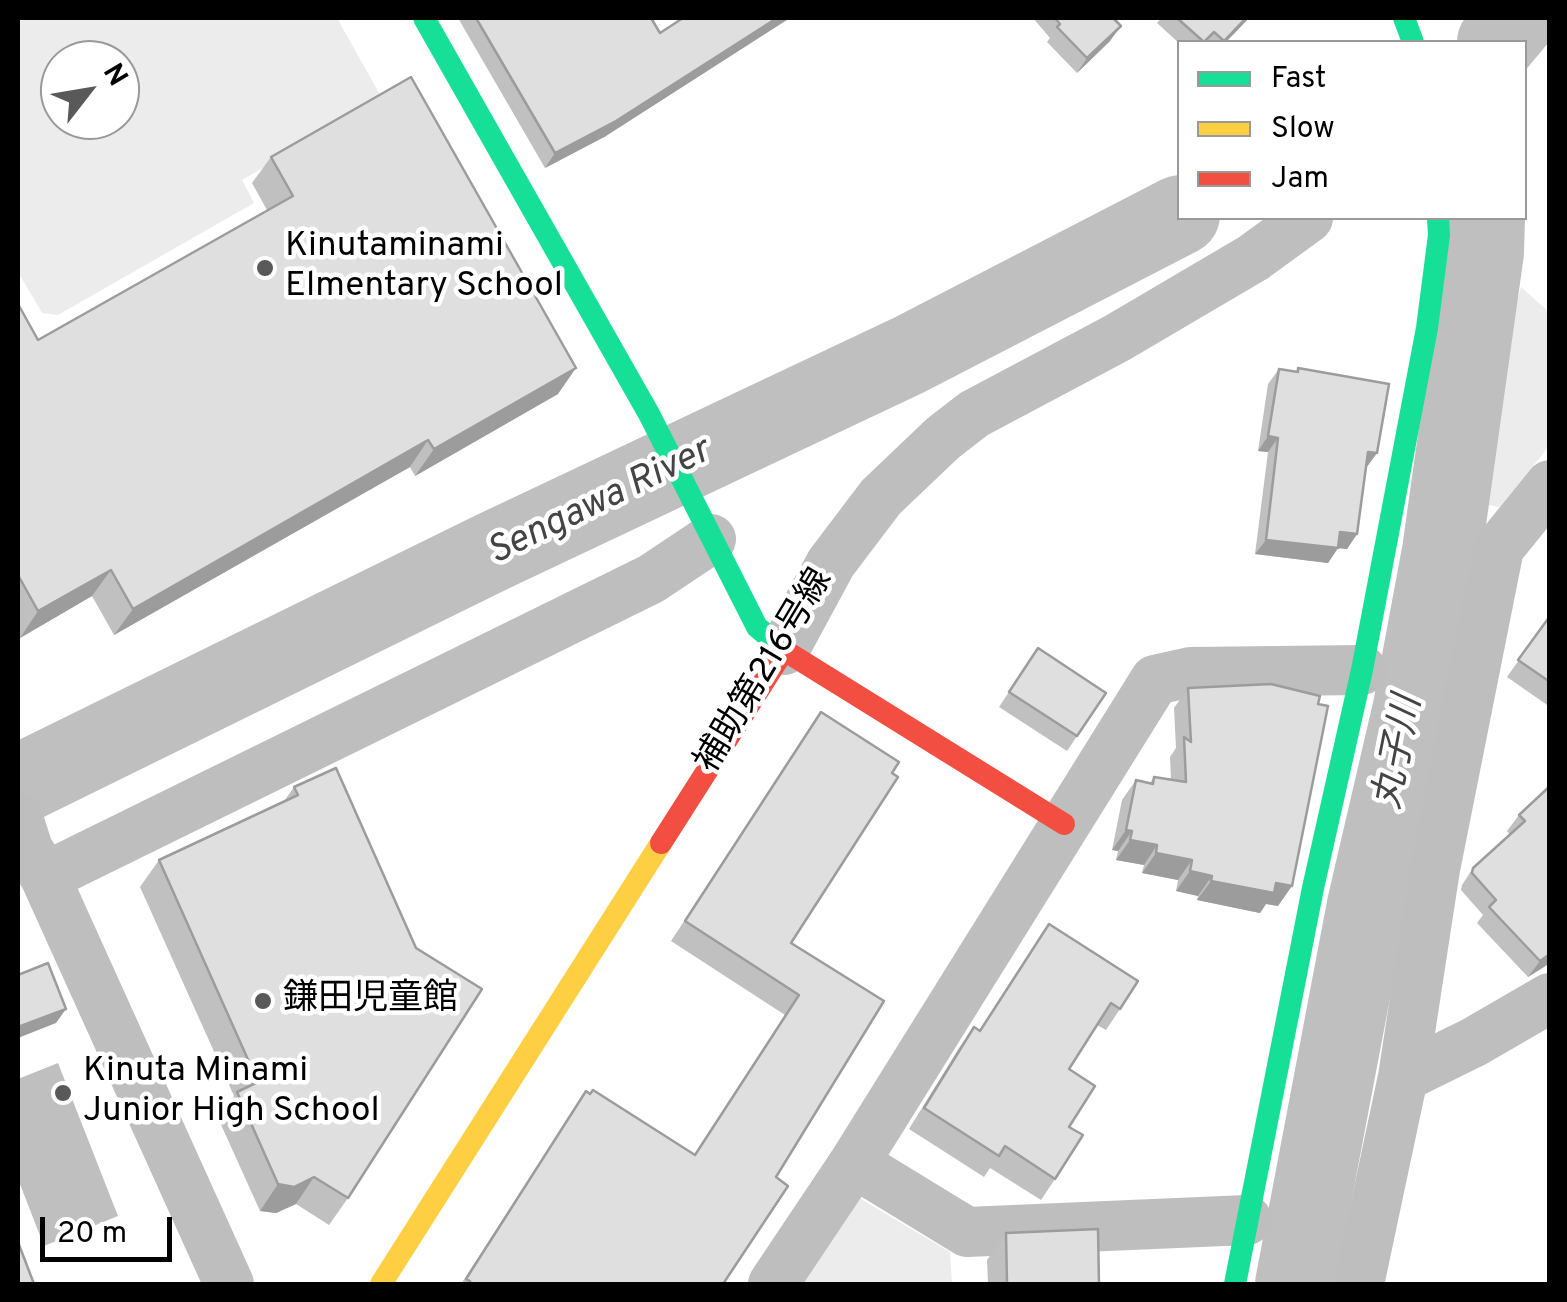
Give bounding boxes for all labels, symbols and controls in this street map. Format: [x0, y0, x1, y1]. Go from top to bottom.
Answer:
north arrow [40, 40, 140, 140]
legend [1177, 40, 1527, 220]
text: N [93, 58, 135, 93]
text: Fast [1271, 61, 1326, 98]
text: Slow [1271, 111, 1335, 148]
text: Jam [1271, 161, 1329, 198]
place label: Kinutaminami Elmentary School [285, 227, 563, 309]
marker: Kinutaminami Elmentary School [254, 257, 276, 279]
water label: Sengawa River [481, 430, 719, 578]
street label: 補助第216号線 [689, 562, 843, 782]
water label: 丸子川 [1368, 693, 1434, 813]
place label: 鎌田児童館 [283, 980, 458, 1022]
marker: 鎌田児童館 [252, 990, 274, 1012]
place label: Kinuta Minami Junior High School [83, 1052, 380, 1134]
marker: Kinuta Minami Junior High School [52, 1082, 74, 1104]
scale bar [45, 1197, 178, 1259]
text: 20 m [57, 1216, 127, 1253]

